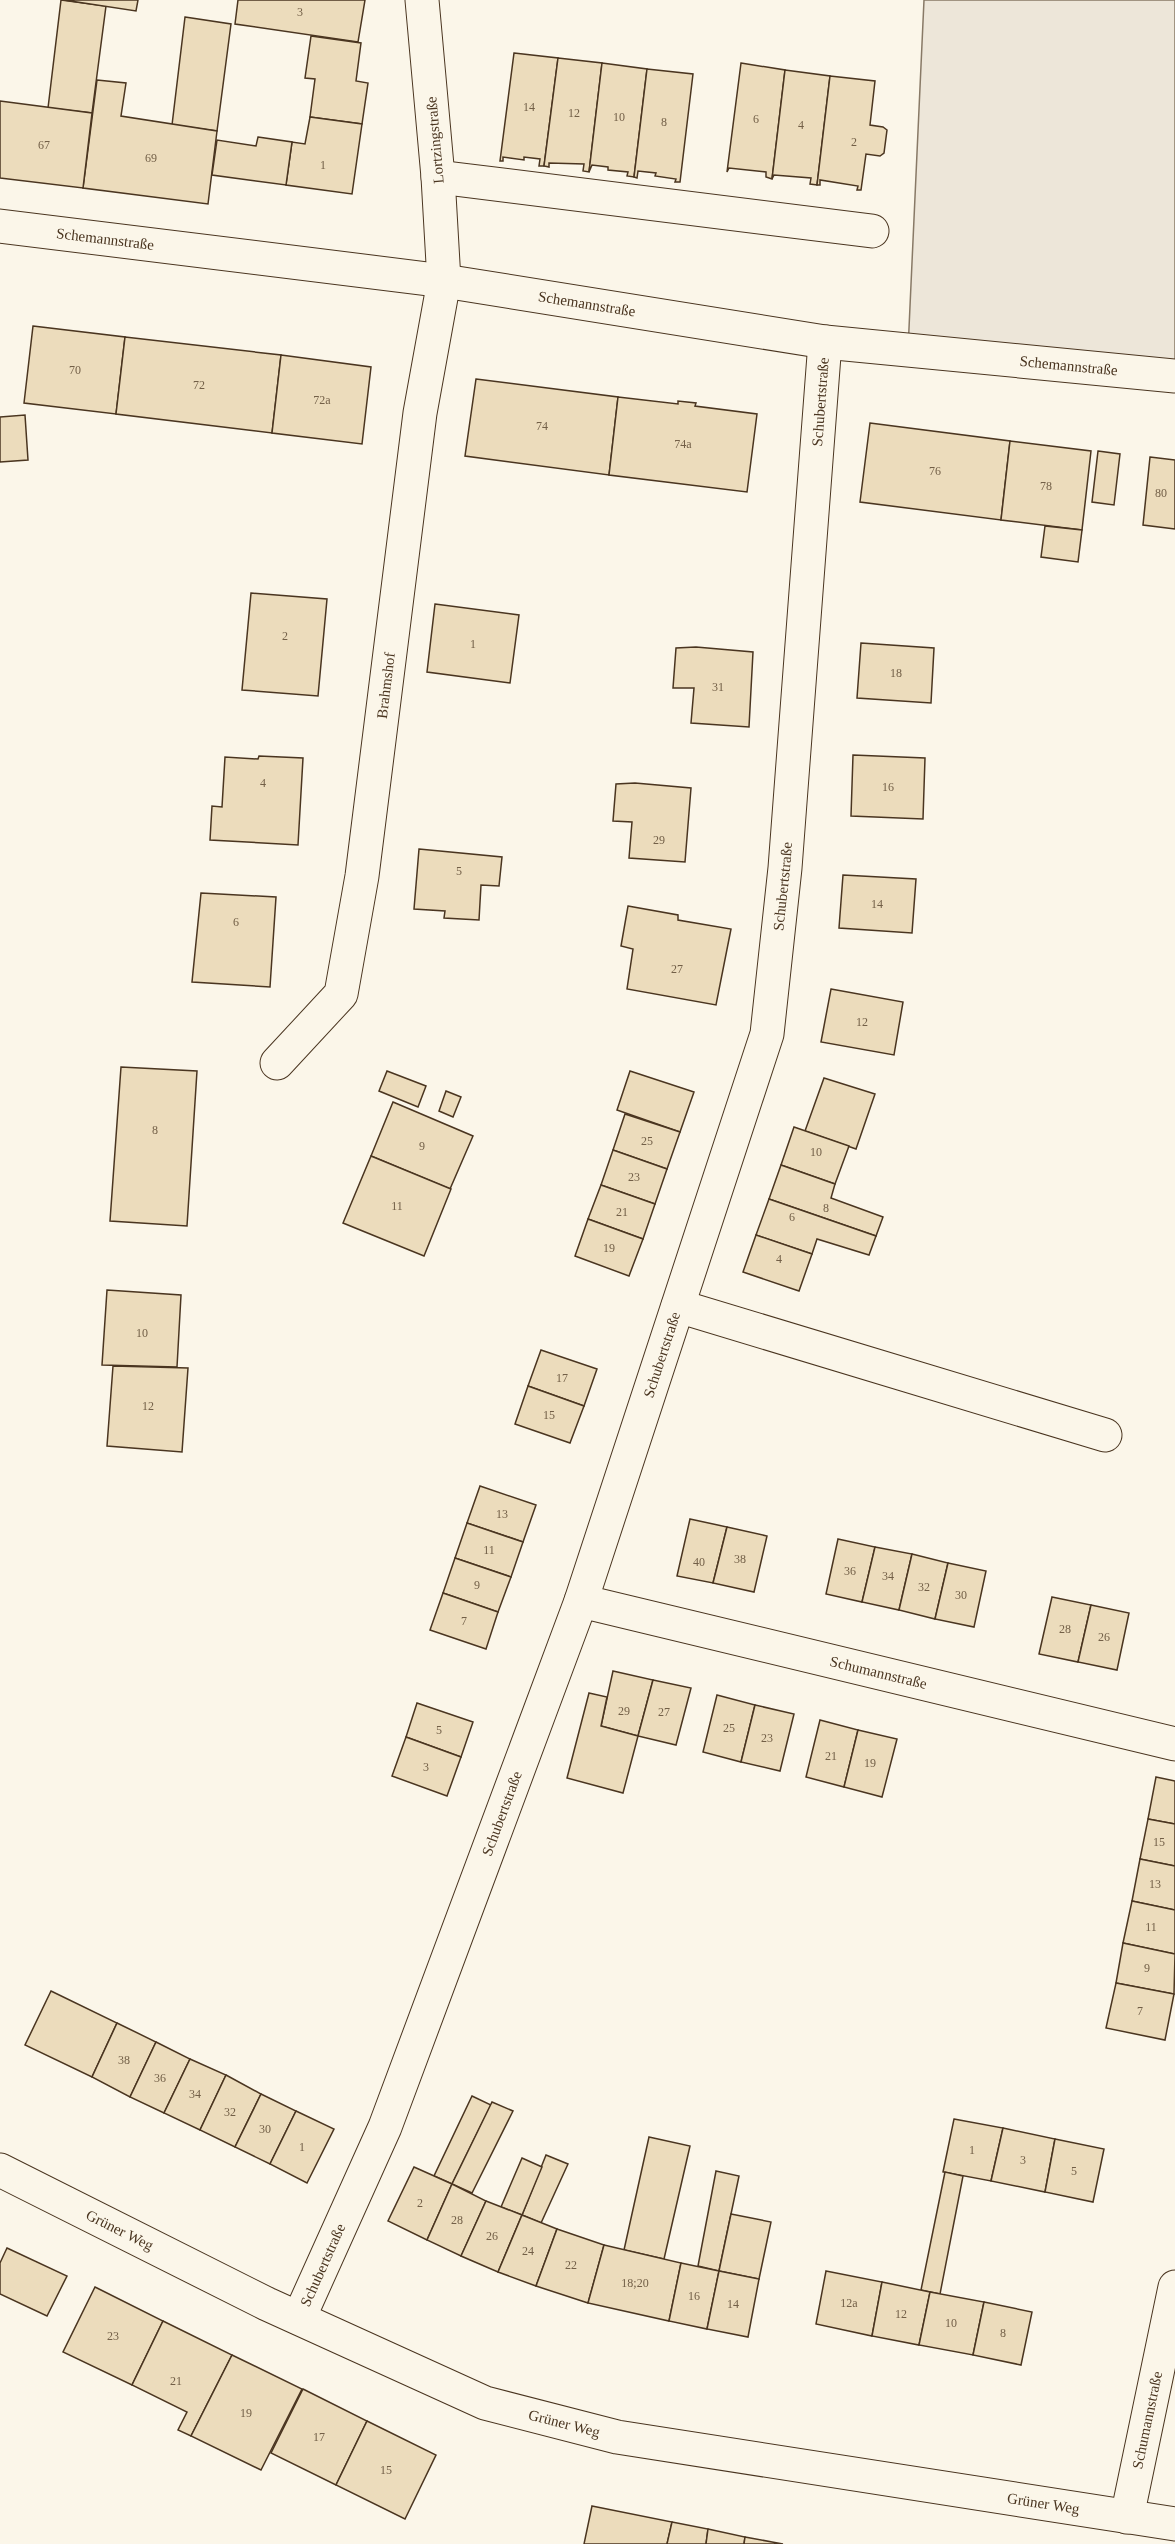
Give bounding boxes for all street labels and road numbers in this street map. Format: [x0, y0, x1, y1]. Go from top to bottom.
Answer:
street label: Lortzingstraße [423, 95, 447, 184]
street label: Schemannstraße [55, 225, 155, 253]
street label: Schemannstraße [537, 288, 637, 320]
street label: Schemannstraße [1019, 353, 1119, 378]
street label: Schubertstraße [809, 356, 832, 447]
street label: Brahmshof [374, 651, 398, 720]
street label: Schubertstraße [770, 841, 795, 932]
street label: Schubertstraße [640, 1310, 683, 1400]
street label: Schumannstraße [828, 1653, 929, 1692]
street label: Schubertstraße [479, 1769, 525, 1858]
street label: Grüner Weg [83, 2207, 156, 2254]
street label: Schubertstraße [297, 2221, 349, 2309]
street label: Schumannstraße [1129, 2370, 1165, 2470]
street label: Grüner Weg [527, 2407, 602, 2440]
street label: Grüner Weg [1006, 2490, 1081, 2517]

